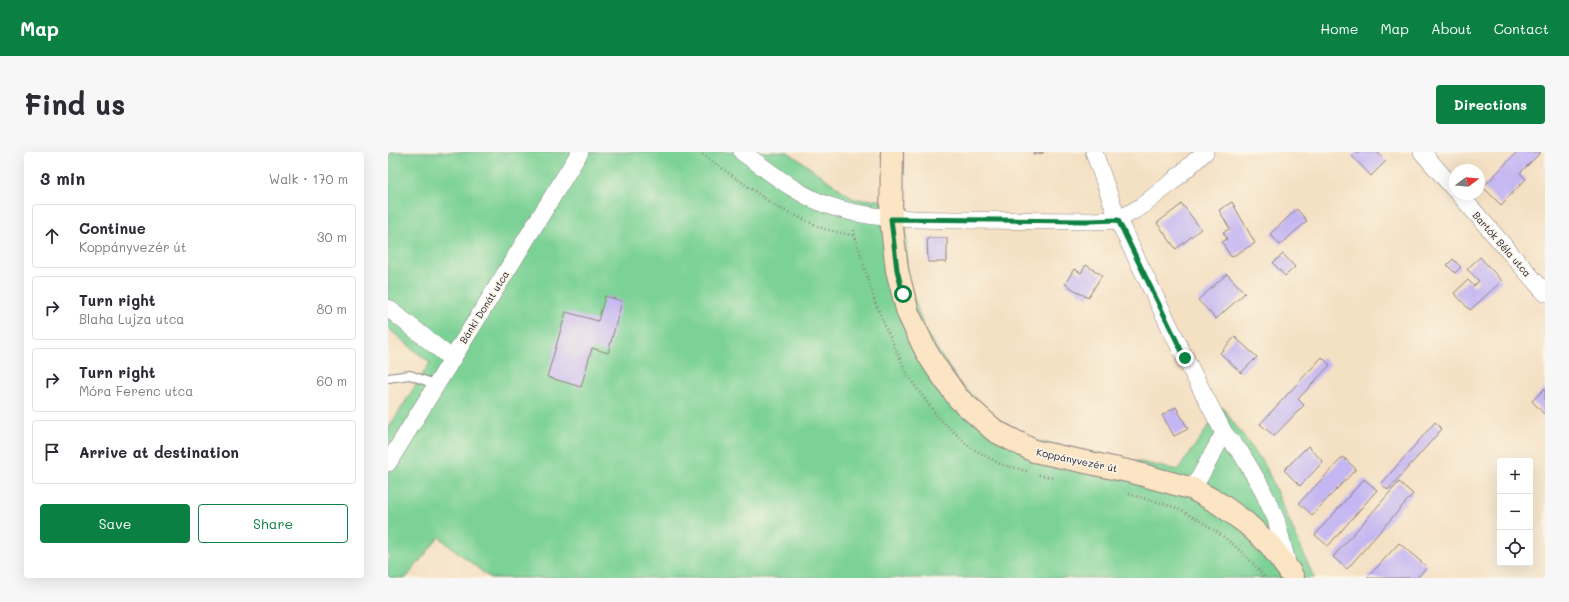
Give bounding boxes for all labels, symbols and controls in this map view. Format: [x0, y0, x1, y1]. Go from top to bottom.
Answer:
text: Map [20, 16, 59, 41]
text: Home [1320, 19, 1358, 38]
text: Map [1380, 19, 1409, 38]
text: About [1431, 19, 1472, 38]
text: Contact [1494, 19, 1549, 38]
button: Directions [1436, 85, 1545, 124]
text: Find us [24, 86, 125, 122]
north arrow [1449, 164, 1485, 200]
text: 3 min [40, 167, 85, 189]
text: Walk · 170 m [269, 170, 348, 187]
street label: Bartók Béla utca [1470, 208, 1534, 280]
text: Continue [79, 218, 146, 238]
icon: ahead [41, 225, 63, 247]
text: 30 m [317, 228, 347, 245]
text: Koppányvezér út [79, 238, 186, 255]
street label: Bánki Donát utca [456, 268, 512, 346]
route start [894, 285, 912, 303]
text: Turn right [79, 290, 156, 310]
icon: right [41, 297, 63, 319]
text: 80 m [317, 300, 347, 317]
text: Blaha Lujza utca [79, 310, 184, 327]
route end [1176, 349, 1194, 367]
text: Turn right [79, 362, 156, 382]
icon: right [41, 369, 63, 391]
text: 60 m [317, 372, 347, 389]
text: Móra Ferenc utca [79, 382, 193, 399]
icon: arrive [41, 441, 63, 463]
text: Arrive at destination [79, 442, 239, 462]
street label: Koppányvezér út [1035, 445, 1119, 475]
map controls [1497, 458, 1533, 566]
button: + [1497, 458, 1533, 494]
button: − [1497, 494, 1533, 530]
button: Save [40, 504, 190, 543]
button: Share [198, 504, 348, 543]
button: locate [1497, 530, 1533, 566]

